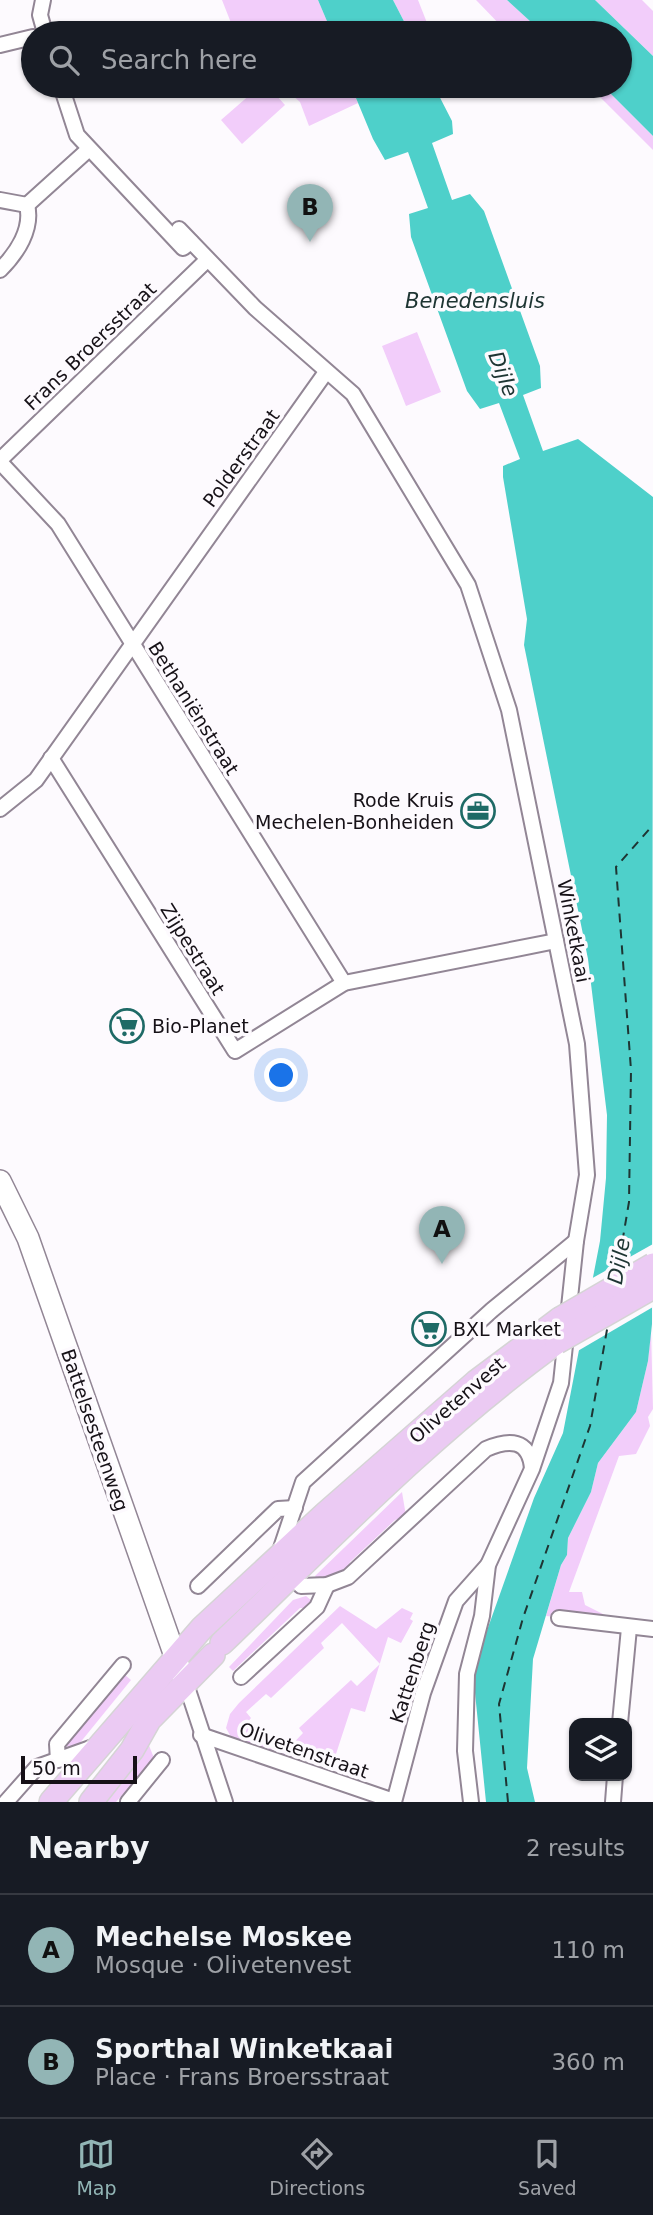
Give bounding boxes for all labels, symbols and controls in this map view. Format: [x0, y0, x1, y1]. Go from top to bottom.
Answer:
search box [21, 21, 632, 98]
icon: search [45, 41, 83, 79]
text: Search here [101, 45, 257, 75]
pin: B [287, 184, 333, 242]
street label: Frans Broersstraat [20, 278, 160, 414]
water label: Benedensluis [405, 289, 545, 313]
water label: Dijle [483, 348, 523, 400]
street label: Polderstraat [198, 405, 284, 511]
street label: Bethaniënstraat [144, 637, 244, 779]
place label: Rode Kruis Mechelen-Bonheiden [255, 789, 454, 833]
office icon: Rode Kruis Mechelen-Bonheiden [459, 792, 497, 830]
street label: Winketkaai [553, 878, 595, 984]
street label: Zijpestraat [156, 899, 230, 999]
supermarket icon: Bio-Planet [108, 1007, 146, 1045]
place label: Bio-Planet [152, 1015, 249, 1037]
your location [264, 1058, 298, 1092]
pin: A [419, 1206, 465, 1264]
water label: Dijle [603, 1236, 635, 1286]
supermarket icon: BXL Market [410, 1310, 448, 1348]
place label: BXL Market [453, 1318, 561, 1340]
street label: Battelsesteenweg [57, 1346, 133, 1514]
street label: Olivetenvest [405, 1352, 509, 1448]
street label: Kattenberg [385, 1618, 439, 1726]
street label: Olivetenstraat [236, 1718, 372, 1782]
map controls [569, 1718, 632, 1781]
button: layers [569, 1718, 632, 1781]
scale bar [21, 1753, 136, 1785]
text: 50 m [32, 1757, 81, 1779]
text: Nearby [28, 1830, 150, 1865]
text: 2 results [526, 1835, 625, 1861]
text: Mechelse Moskee [95, 1922, 352, 1952]
text: A [42, 1937, 60, 1963]
text: 110 m [551, 1937, 625, 1963]
text: Mosque · Olivetenvest [95, 1952, 351, 1978]
text: Sporthal Winketkaai [95, 2034, 394, 2064]
text: B [42, 2049, 60, 2075]
text: 360 m [551, 2049, 625, 2075]
text: Place · Frans Broersstraat [95, 2064, 389, 2090]
tab: Map [76, 2135, 117, 2199]
tab: Directions [269, 2135, 365, 2199]
tab: Saved [518, 2135, 577, 2199]

